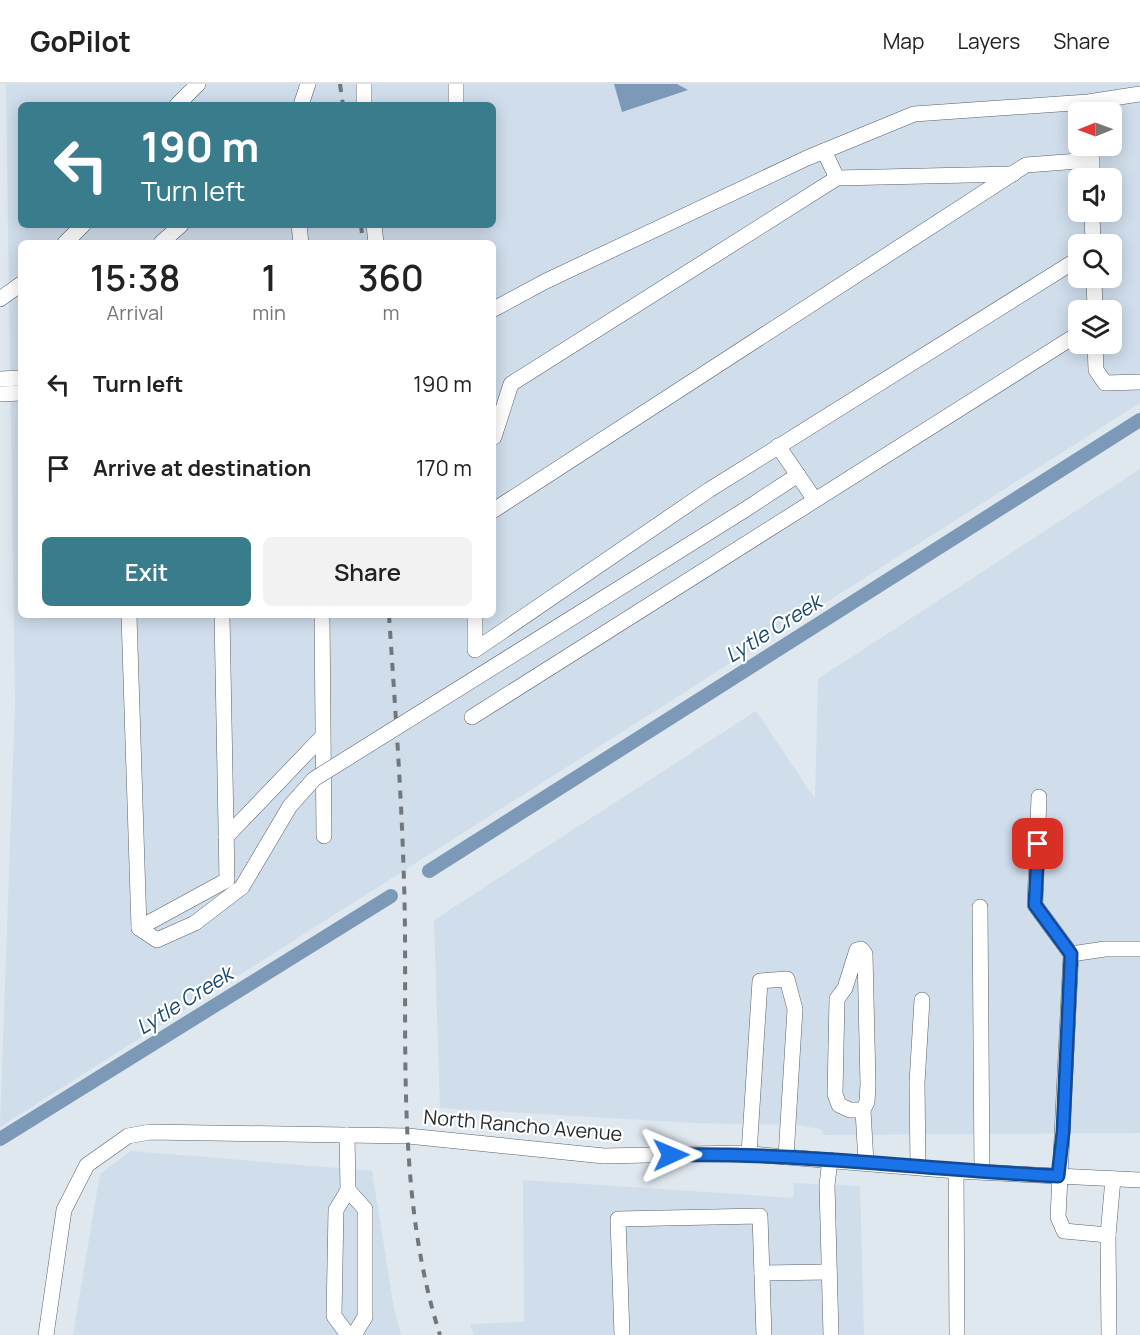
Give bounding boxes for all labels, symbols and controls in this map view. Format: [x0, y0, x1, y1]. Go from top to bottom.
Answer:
text: GoPilot [30, 22, 131, 60]
text: Map [883, 27, 924, 55]
text: Layers [957, 27, 1020, 55]
text: Share [1053, 27, 1110, 55]
north arrow [1068, 102, 1122, 156]
map controls [1068, 102, 1122, 354]
text: 190 m [141, 117, 259, 175]
icon: left [42, 126, 120, 204]
button: sound [1068, 168, 1122, 222]
text: Turn left [141, 172, 245, 209]
button: search [1068, 234, 1122, 288]
text: 15:38 [90, 253, 180, 302]
text: 1 [261, 253, 277, 302]
text: 360 [358, 253, 424, 302]
text: Arrival [107, 299, 164, 326]
text: min [252, 299, 286, 326]
text: m [382, 299, 399, 326]
button: layers [1068, 300, 1122, 354]
icon: left [42, 368, 75, 401]
text: Turn left [93, 369, 183, 399]
text: 190 m [413, 369, 472, 399]
icon: arrive [42, 452, 75, 485]
text: Arrive at destination [93, 453, 311, 483]
text: 170 m [416, 453, 472, 483]
button: Exit [42, 537, 251, 606]
button: Share [263, 537, 472, 606]
water label: Lytle Creek [719, 586, 829, 669]
pin [1012, 818, 1063, 869]
icon: arrive [1021, 827, 1054, 860]
water label: Lytle Creek [130, 958, 240, 1041]
street label: North Rancho Avenue [422, 1103, 624, 1147]
position arrow [639, 1123, 703, 1187]

